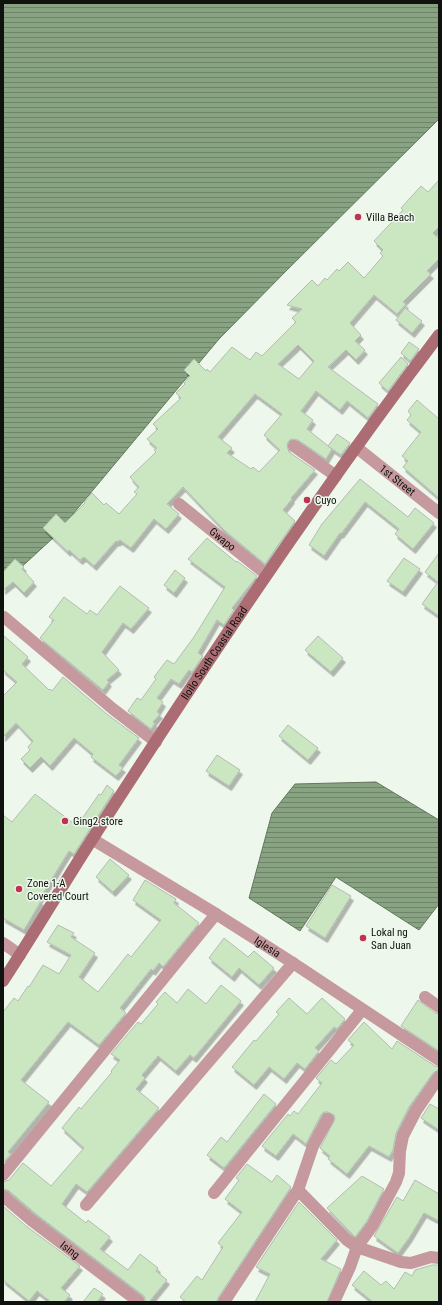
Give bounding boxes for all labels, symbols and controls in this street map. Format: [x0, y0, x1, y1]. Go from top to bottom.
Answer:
place label: Villa Beach [366, 211, 414, 224]
marker: Villa Beach [353, 212, 363, 222]
street label: 1st Street [377, 462, 418, 498]
place label: Cuyo [315, 494, 337, 507]
marker: Cuyo [302, 495, 312, 505]
street label: Gwapo [207, 525, 239, 554]
street label: Iloilo South Coastal Road [178, 604, 250, 702]
place label: Ging2 store [73, 815, 123, 828]
marker: Ging2 store [60, 816, 70, 826]
place label: Zone 1-A Covered Court [27, 877, 89, 903]
marker: Zone 1-A Covered Court [14, 884, 24, 894]
place label: Lokal ng San Juan [371, 926, 411, 952]
marker: Lokal ng San Juan [358, 933, 368, 943]
street label: Iglesia [252, 934, 283, 960]
street label: Ising [58, 1238, 82, 1261]

